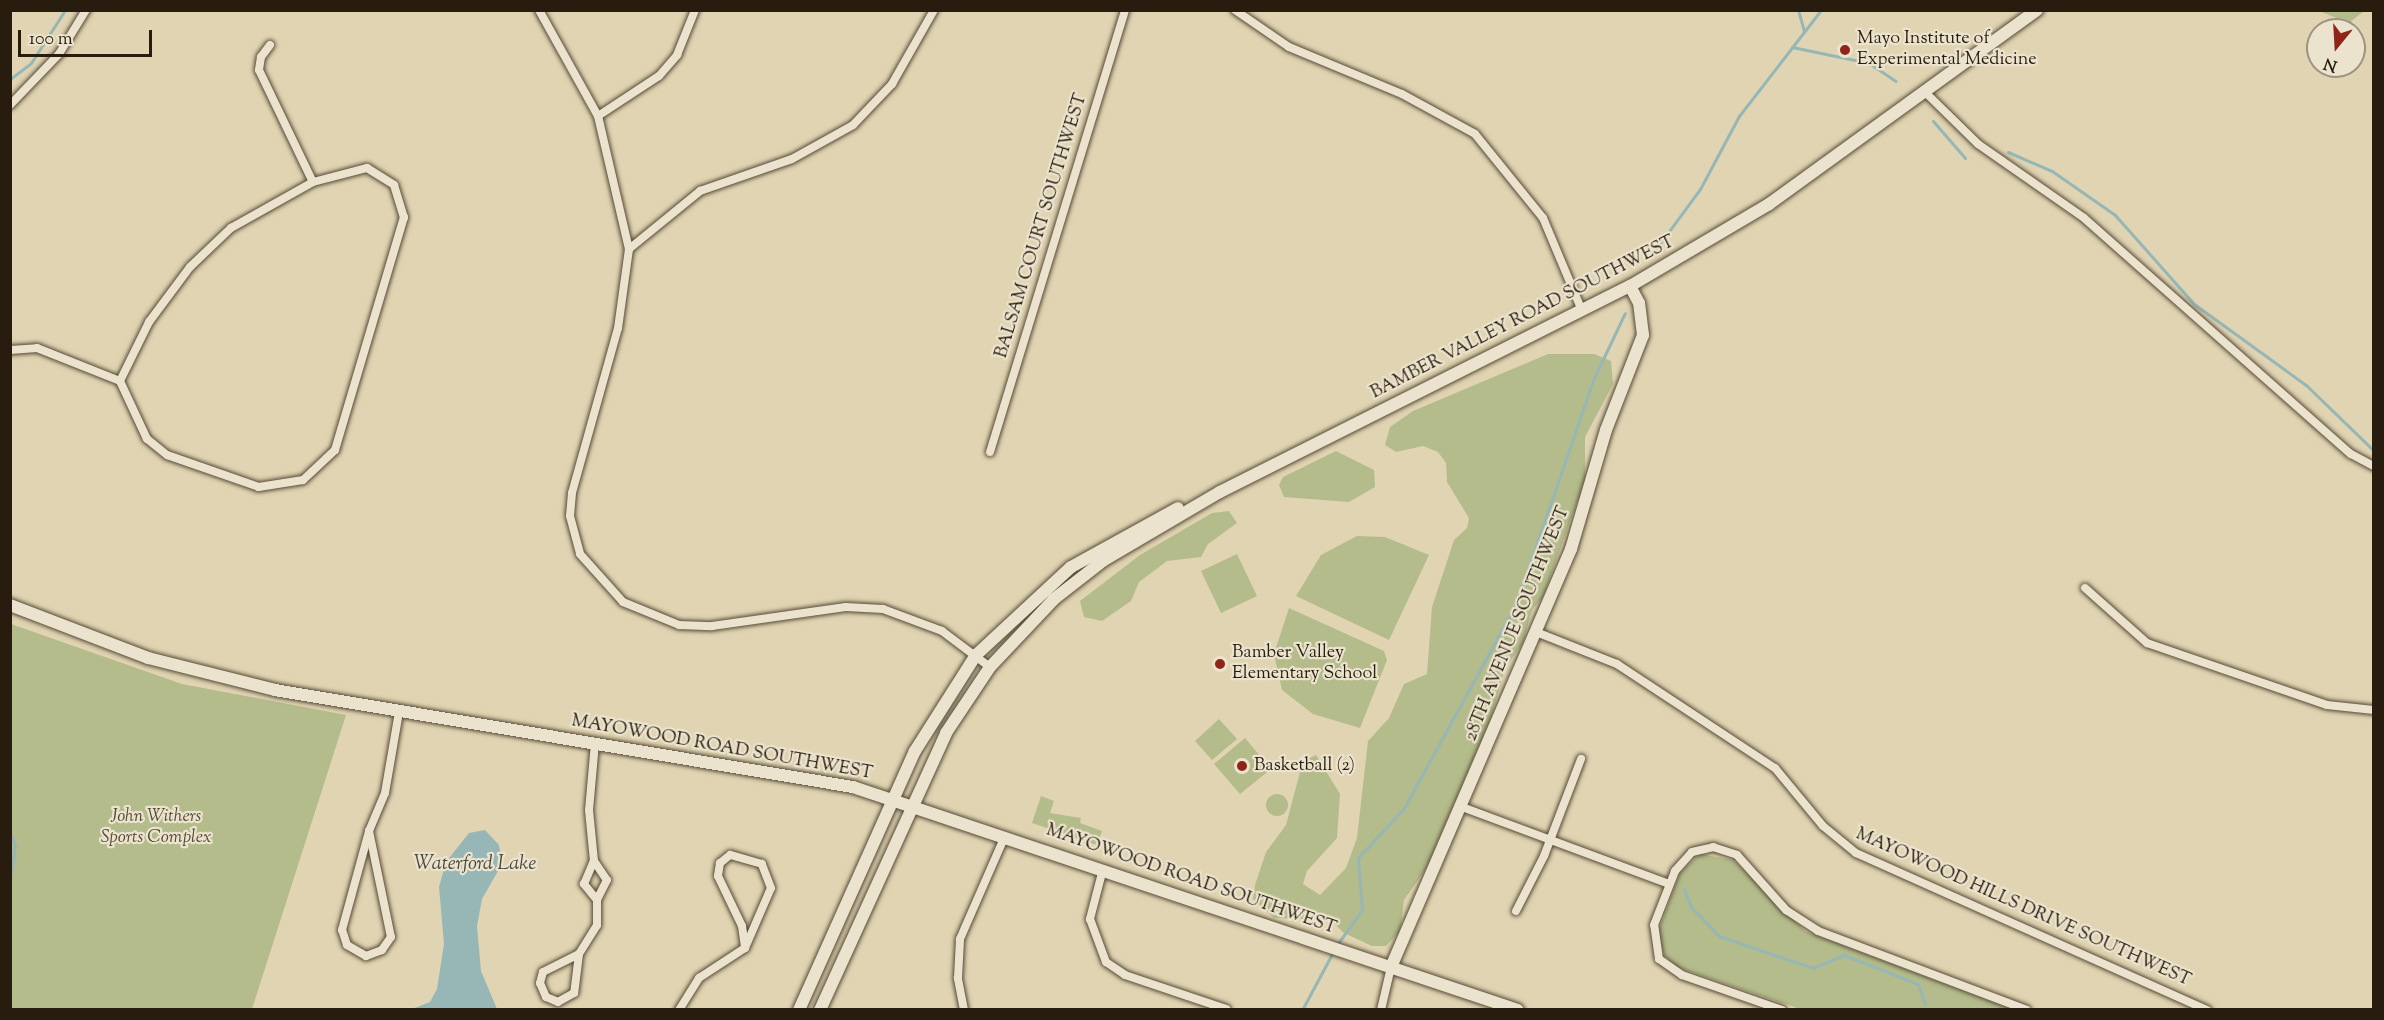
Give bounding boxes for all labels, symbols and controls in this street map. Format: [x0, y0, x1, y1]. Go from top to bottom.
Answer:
scale bar [21, 18, 154, 56]
north arrow [2306, 18, 2366, 78]
text: 100 m [29, 27, 73, 53]
place label: Mayo Institute of Experimental Medicine [1857, 29, 2037, 72]
marker: Mayo Institute of Experimental Medicine [1838, 43, 1852, 57]
text: N [2321, 51, 2341, 77]
street label: BALSAM COURT SOUTHWEST [991, 91, 1093, 361]
street label: BAMBER VALLEY ROAD SOUTHWEST [1367, 232, 1679, 404]
street label: 28TH AVENUE SOUTHWEST [1461, 503, 1575, 745]
place label: Bamber Valley Elementary School [1232, 643, 1377, 686]
marker: Bamber Valley Elementary School [1213, 657, 1227, 671]
street label: MAYOWOOD ROAD SOUTHWEST [570, 711, 874, 785]
place label: Basketball (2) [1254, 755, 1355, 777]
marker: Basketball (2) [1235, 759, 1249, 773]
park label: John Withers Sports Complex [101, 807, 211, 850]
street label: MAYOWOOD ROAD SOUTHWEST [1043, 820, 1339, 940]
street label: MAYOWOOD HILLS DRIVE SOUTHWEST [1852, 824, 2194, 992]
water label: Waterford Lake [414, 852, 536, 876]

